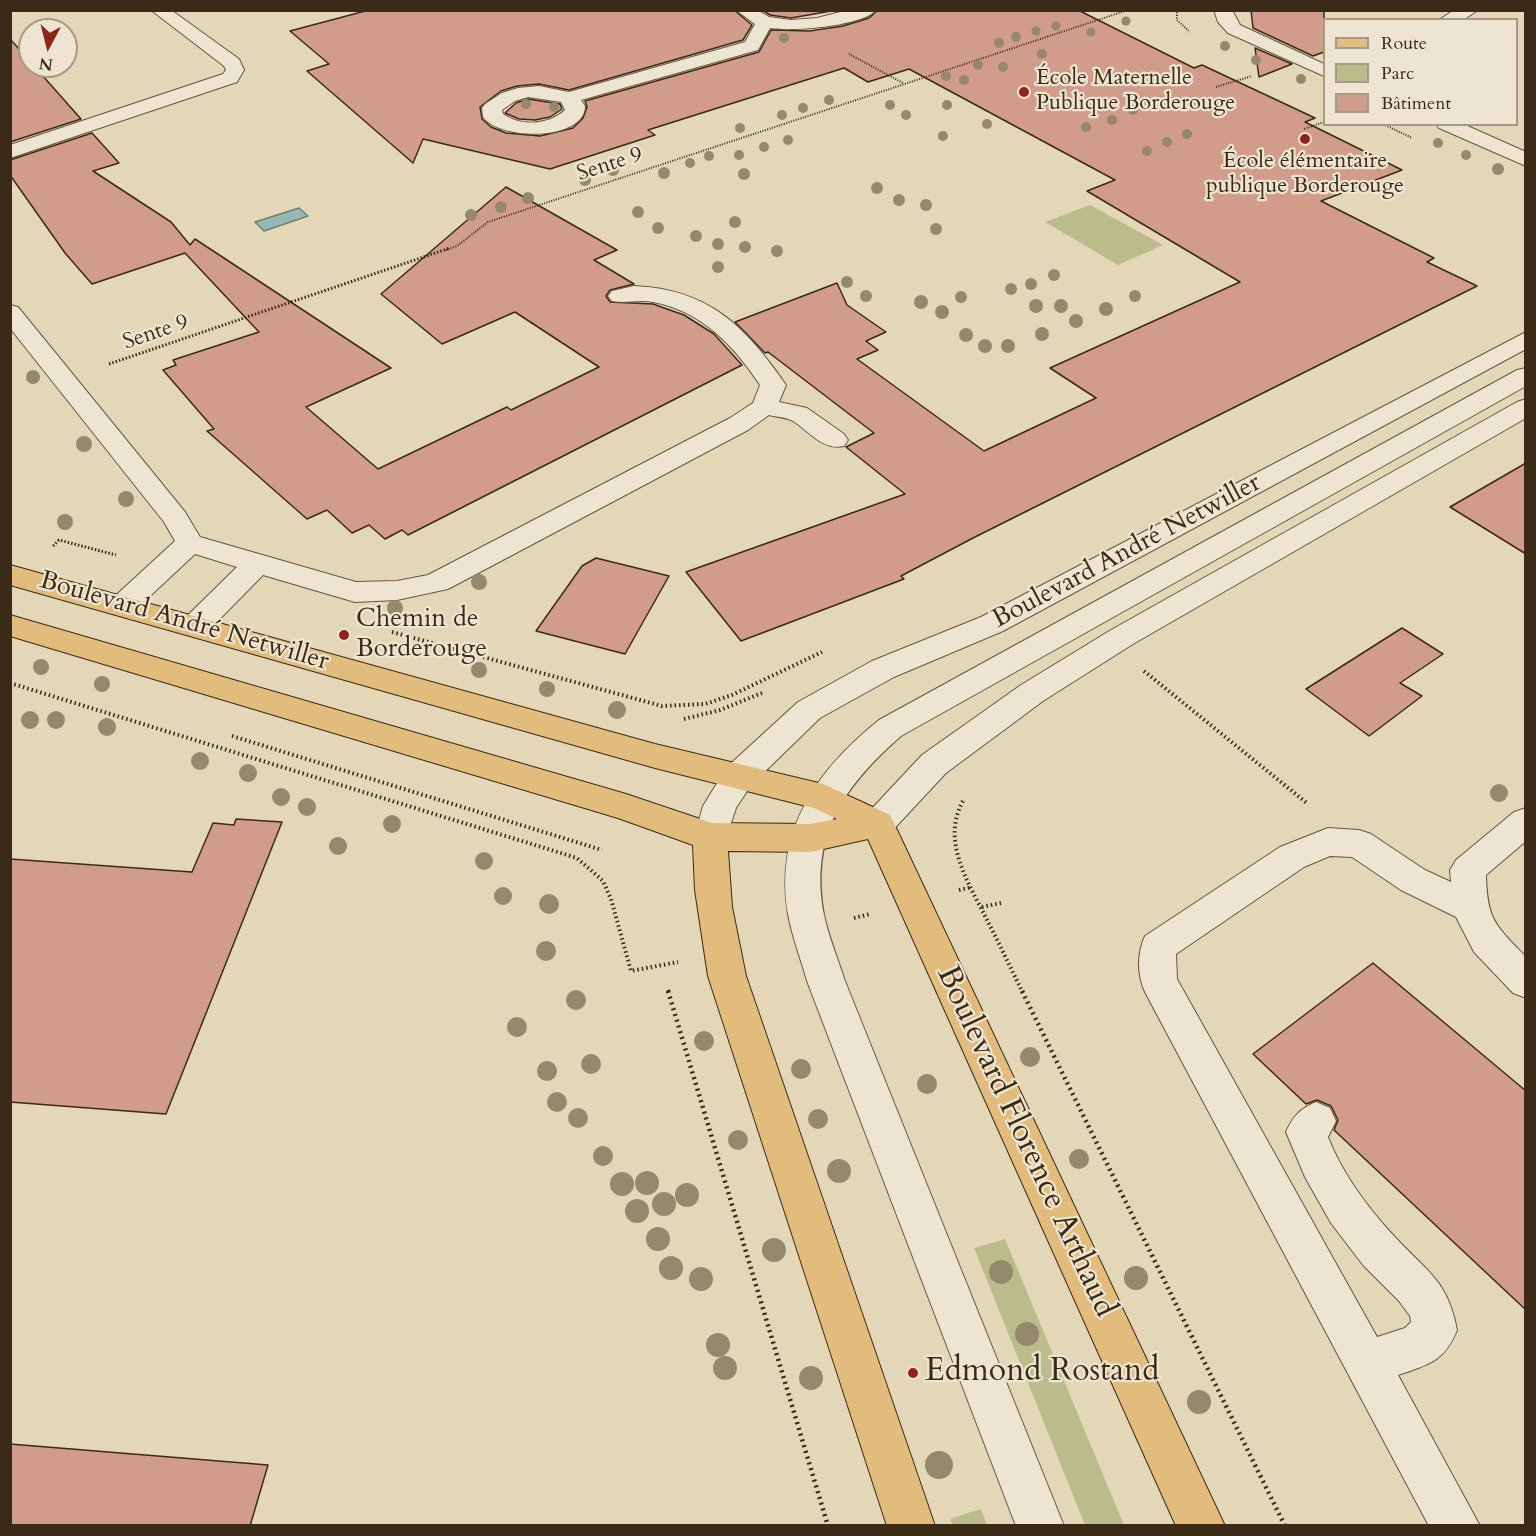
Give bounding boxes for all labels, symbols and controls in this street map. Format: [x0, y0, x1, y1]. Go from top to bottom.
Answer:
north arrow [18, 18, 78, 78]
legend [1323, 18, 1518, 126]
text: Route [1381, 31, 1427, 56]
text: N [38, 52, 54, 76]
text: Parc [1381, 61, 1414, 86]
place label: École Maternelle Publique Borderouge [1036, 66, 1235, 118]
marker: École Maternelle Publique Borderouge [1017, 85, 1031, 99]
text: Bâtiment [1381, 91, 1451, 116]
marker: École élémentaire publique Borderouge [1298, 132, 1312, 146]
street label: Sente 9 [574, 142, 646, 188]
place label: École élémentaire publique Borderouge [1206, 149, 1404, 200]
street label: Sente 9 [120, 310, 192, 356]
street label: Boulevard André Netwiller [988, 468, 1266, 636]
street label: Boulevard André Netwiller [36, 566, 332, 678]
place label: Chemin de Borderouge [356, 604, 487, 666]
marker: Chemin de Borderouge [337, 628, 351, 642]
street label: Boulevard Florence Arthaud [927, 960, 1123, 1324]
place label: Edmond Rostand [925, 1354, 1159, 1392]
marker: Edmond Rostand [906, 1366, 920, 1380]

